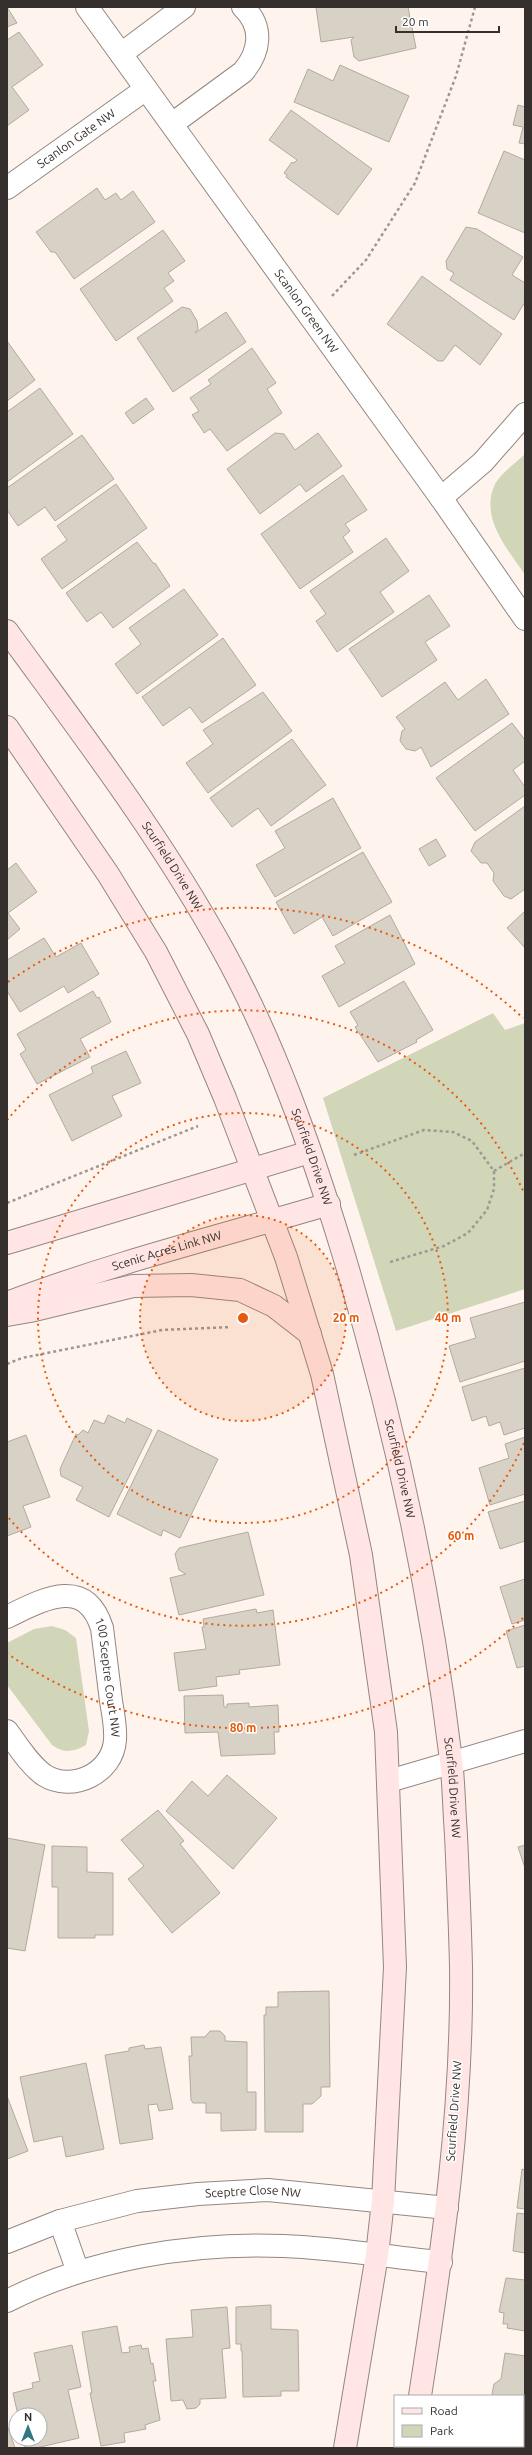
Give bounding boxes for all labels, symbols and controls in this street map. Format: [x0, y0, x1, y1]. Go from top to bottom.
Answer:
scale bar [396, 8, 499, 34]
text: 20 m [402, 15, 429, 28]
street label: Scanlon Gate NW [34, 106, 117, 170]
street label: Scanlon Green NW [272, 267, 341, 355]
street label: Scurfield Drive NW [140, 819, 205, 911]
street label: Scurfield Drive NW [289, 1107, 335, 1207]
street label: Scenic Acres Link NW [110, 1228, 223, 1273]
centre of rings [236, 1311, 250, 1325]
text: 20 m [333, 1311, 359, 1324]
text: 40 m [435, 1311, 461, 1324]
street label: Scurfield Drive NW [383, 1418, 418, 1519]
text: 60 m [448, 1529, 474, 1542]
street label: 100 Sceptre Court NW [93, 1616, 122, 1737]
text: 80 m [230, 1721, 256, 1734]
street label: Scurfield Drive NW [442, 1737, 463, 1839]
street label: Scurfield Drive NW [443, 2060, 464, 2162]
street label: Sceptre Close NW [205, 2183, 301, 2200]
legend [394, 2395, 524, 2447]
text: Road [430, 2404, 458, 2417]
north arrow [8, 2407, 48, 2447]
text: N [24, 2411, 32, 2423]
text: Park [430, 2424, 454, 2437]

